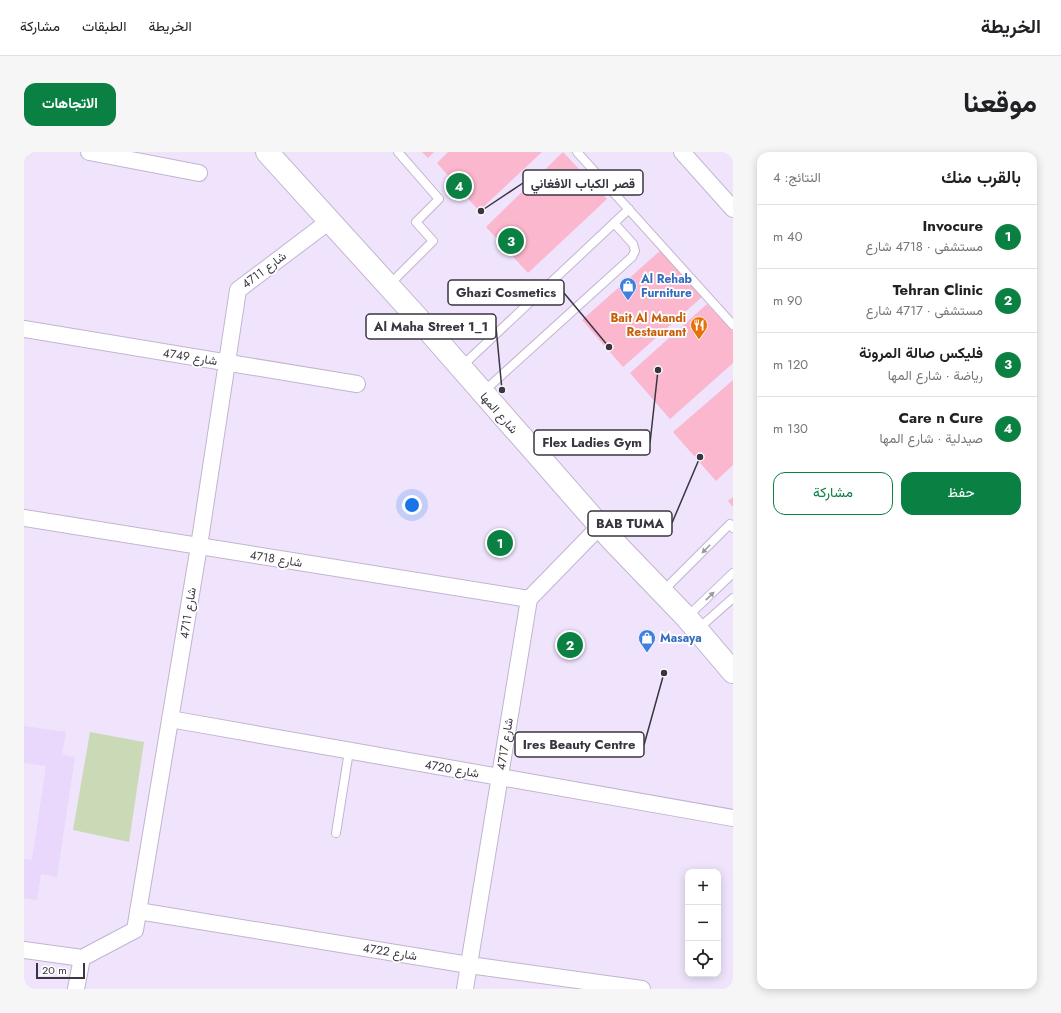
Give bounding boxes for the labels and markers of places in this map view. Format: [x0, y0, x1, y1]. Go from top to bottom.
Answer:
callout: قصر الكباب الافغاني [523, 170, 643, 195]
pin: 4 [446, 171, 472, 201]
pin: 3 [498, 226, 524, 256]
place label: Al Rehab Furniture [640, 270, 693, 302]
shop icon: Al Rehab Furniture [618, 276, 638, 301]
callout: Ghazi Cosmetics [448, 280, 564, 305]
place label: Bait Al Mandi Restaurant [610, 309, 686, 341]
callout: Al Maha Street 1_1 [366, 314, 496, 339]
restaurant icon: Bait Al Mandi Restaurant [689, 315, 709, 340]
callout: Flex Ladies Gym [534, 430, 650, 455]
callout: BAB TUMA [588, 511, 672, 536]
pin: 1 [487, 528, 513, 558]
shop icon: Masaya [637, 628, 657, 653]
place label: Masaya [660, 629, 702, 647]
pin: 2 [557, 630, 583, 660]
callout: Ires Beauty Centre [515, 732, 644, 757]

